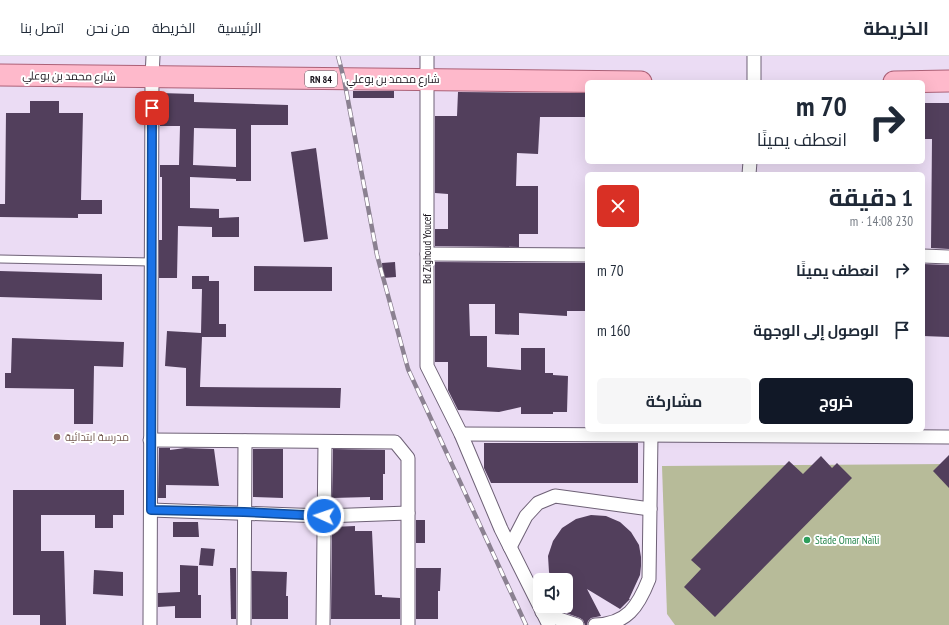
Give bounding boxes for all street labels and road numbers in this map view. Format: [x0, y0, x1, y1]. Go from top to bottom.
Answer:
street label: شارع محمد بن بوعلي [22, 68, 116, 86]
road number: RN 84 [305, 71, 337, 87]
street label: شارع محمد بن بوعلي [346, 72, 440, 88]
street label: Bd Zighoud Youcef [420, 213, 434, 284]

